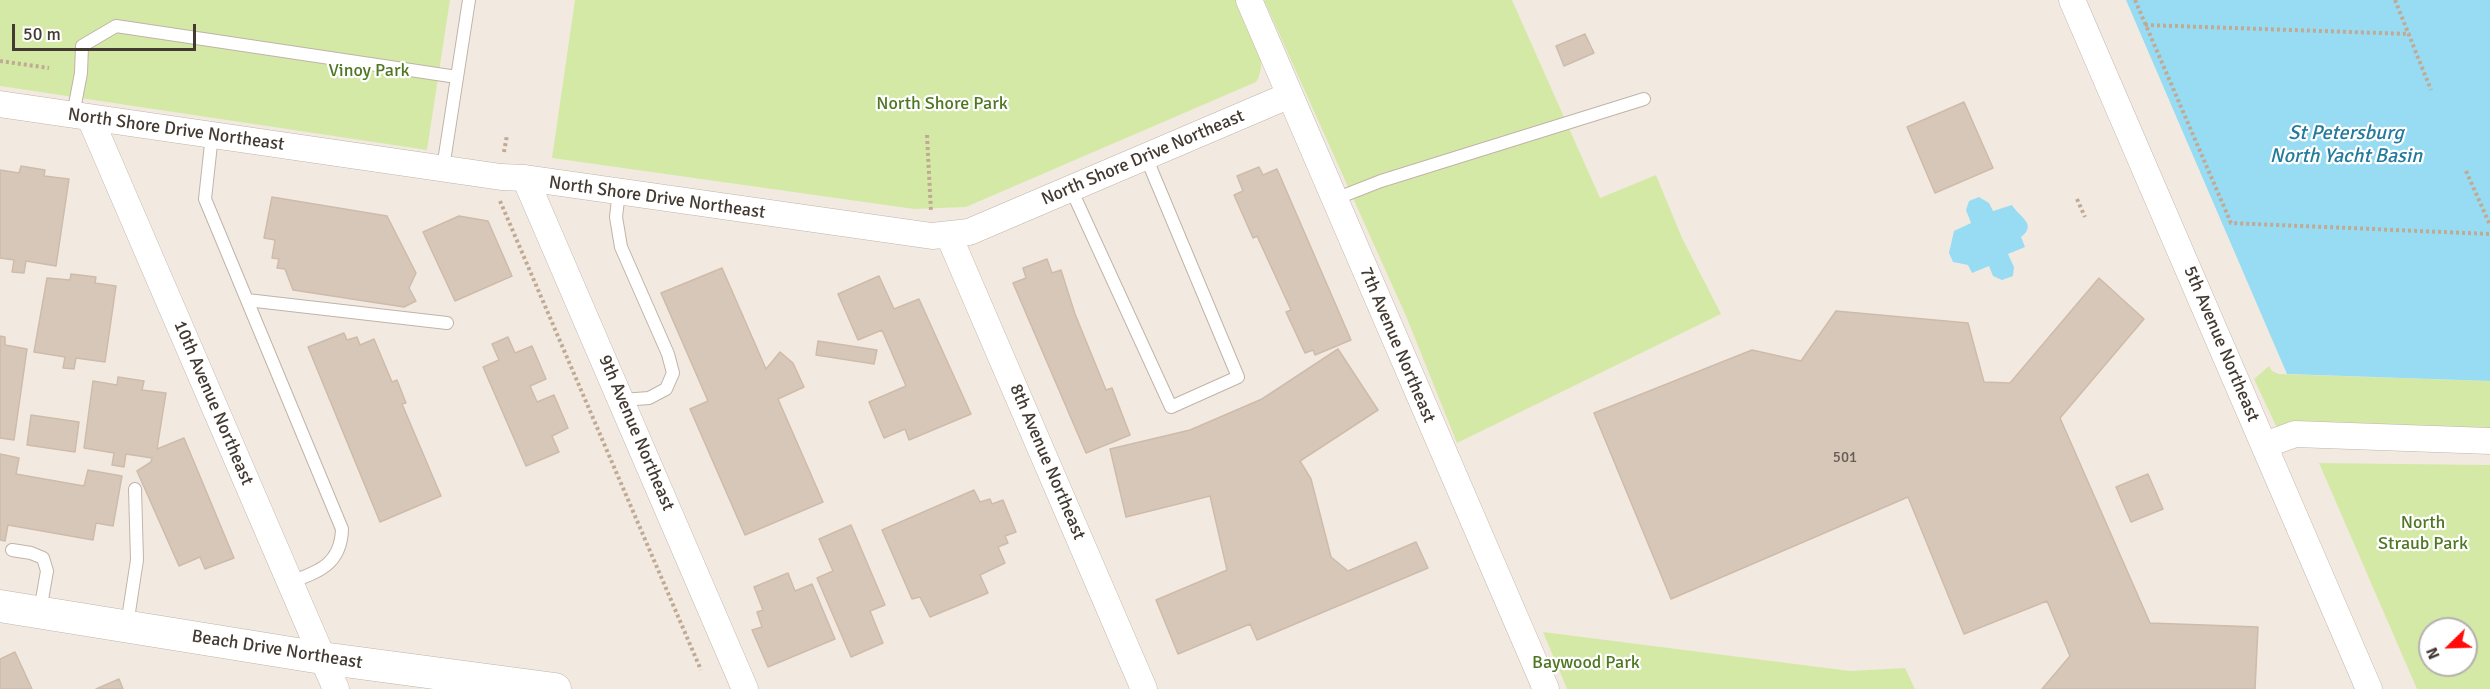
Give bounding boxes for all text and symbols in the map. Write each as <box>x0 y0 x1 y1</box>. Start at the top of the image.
scale bar <box>15 12 200 50</box>
text: 50 m <box>23 23 61 45</box>
park label: Vinoy Park <box>328 60 410 82</box>
park label: North Shore Park <box>876 93 1008 115</box>
street label: North Shore Drive Northeast <box>66 104 286 156</box>
street label: North Shore Drive Northeast <box>1038 105 1248 211</box>
water label: St Petersburg North Yacht Basin <box>2270 122 2422 169</box>
street label: North Shore Drive Northeast <box>547 172 767 224</box>
street label: 5th Avenue Northeast <box>2178 263 2264 425</box>
street label: 7th Avenue Northeast <box>1354 264 1440 426</box>
street label: 10th Avenue Northeast <box>169 317 257 489</box>
street label: 9th Avenue Northeast <box>593 352 679 514</box>
street label: 8th Avenue Northeast <box>1004 381 1090 543</box>
house number: 501 <box>1833 449 1857 467</box>
park label: North Straub Park <box>2378 512 2468 554</box>
north arrow <box>2418 617 2478 677</box>
street label: Beach Drive Northeast <box>190 626 364 674</box>
text: N <box>2422 644 2445 662</box>
park label: Baywood Park <box>1532 652 1640 674</box>

